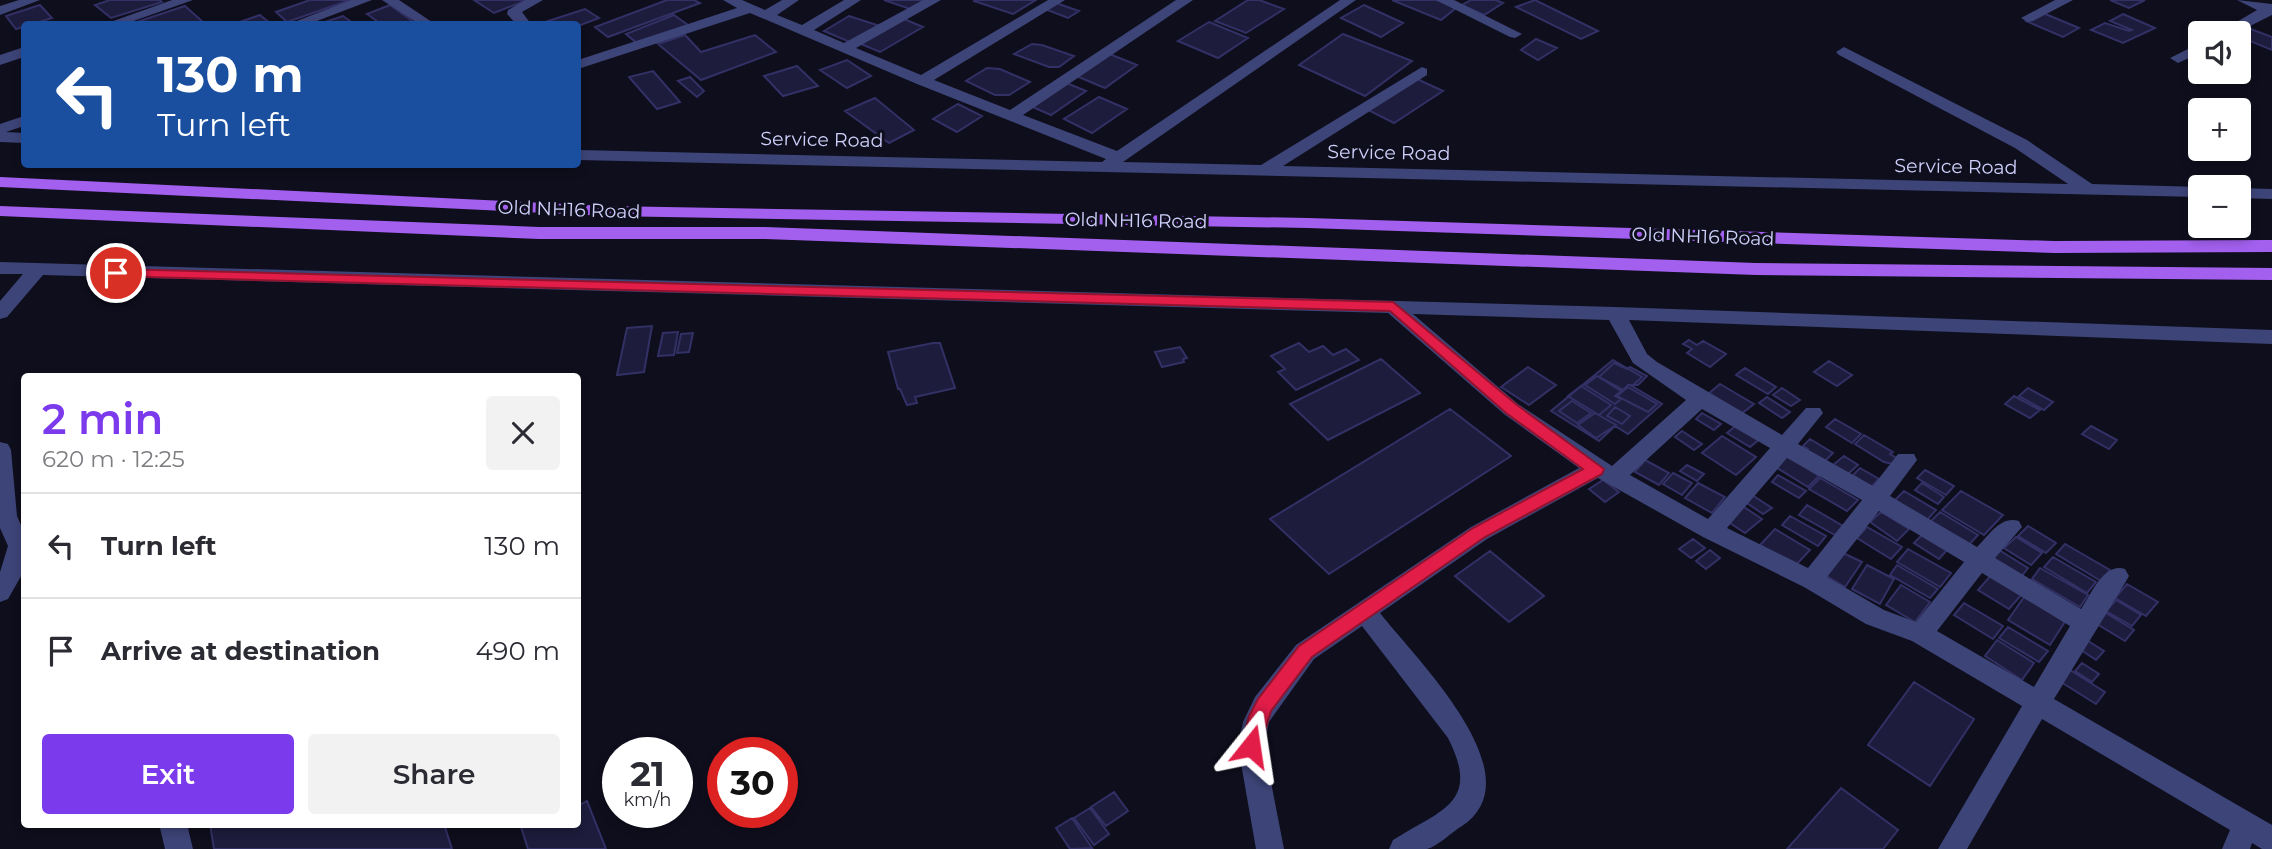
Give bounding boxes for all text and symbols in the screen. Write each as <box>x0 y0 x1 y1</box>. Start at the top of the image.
map controls <box>2188 21 2251 238</box>
button: sound <box>2188 21 2251 84</box>
text: 130 m <box>157 45 304 104</box>
icon: left <box>42 49 133 140</box>
button: + <box>2188 98 2251 161</box>
text: Turn left <box>157 105 291 144</box>
street label: Service Road <box>760 127 884 152</box>
street label: Service Road <box>1327 140 1451 165</box>
street label: Service Road <box>1894 154 2018 179</box>
button: − <box>2188 175 2251 238</box>
street label: Old NH16 Road <box>497 196 641 223</box>
street label: Old NH16 Road <box>1064 208 1208 233</box>
street label: Old NH16 Road <box>1631 223 1775 250</box>
pin <box>86 243 146 303</box>
icon: arrive <box>97 254 135 292</box>
text: 2 min <box>42 393 163 445</box>
button: close <box>486 396 560 470</box>
text: 620 m · 12:25 <box>42 445 185 473</box>
icon: left <box>42 527 80 565</box>
text: Turn left <box>101 530 217 562</box>
text: 130 m <box>484 530 560 562</box>
icon: arrive <box>42 632 80 670</box>
text: Arrive at destination <box>101 635 380 667</box>
text: 490 m <box>476 635 560 667</box>
position arrow <box>1214 709 1288 783</box>
button: Exit <box>42 734 294 814</box>
button: Share <box>308 734 560 814</box>
speed limit sign: 30 <box>707 737 798 828</box>
text: 21 <box>630 752 665 795</box>
text: km/h <box>623 789 672 811</box>

